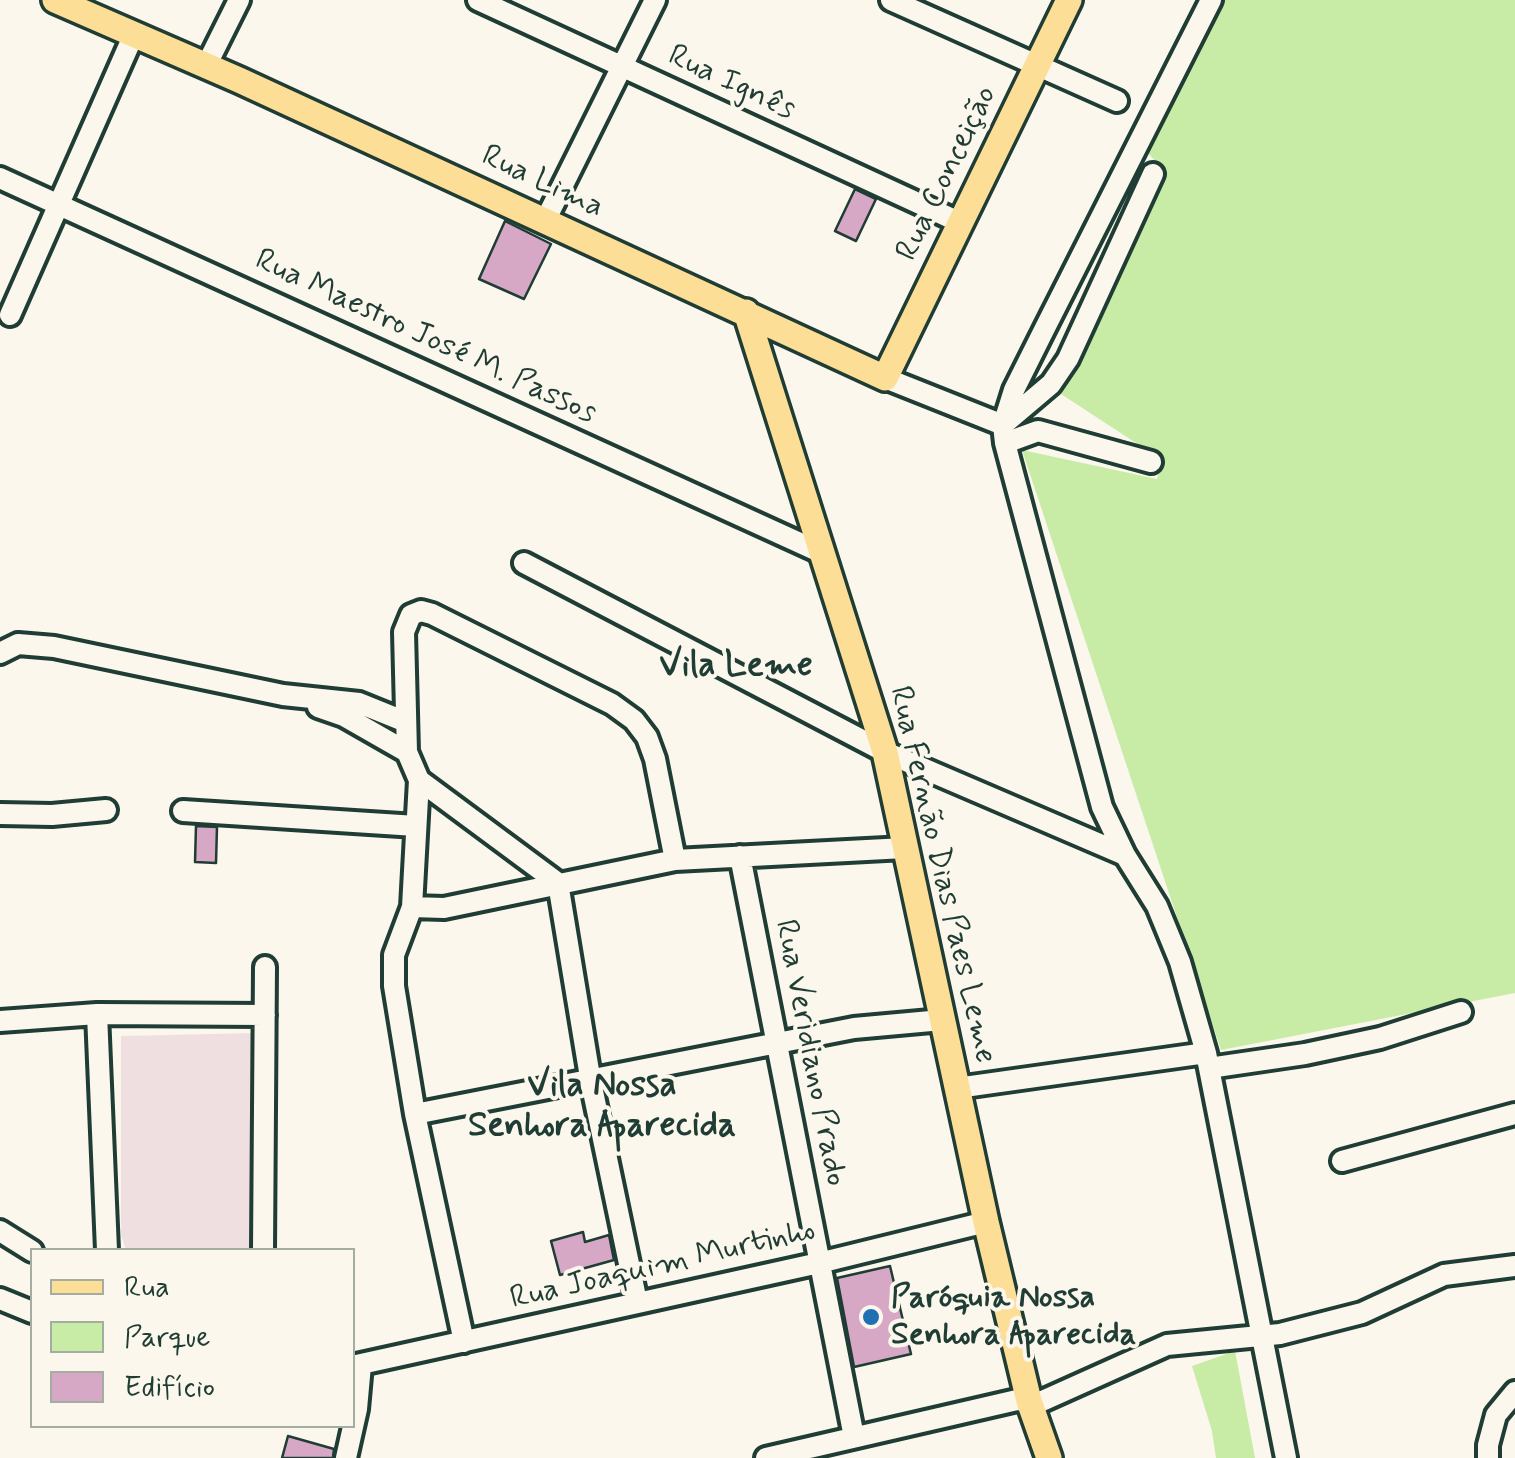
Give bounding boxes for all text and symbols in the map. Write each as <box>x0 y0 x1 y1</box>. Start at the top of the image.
street label: Rua Ignês <box>661 38 801 130</box>
street label: Rua Conceição <box>889 80 1007 268</box>
street label: Rua Lima <box>475 138 609 228</box>
street label: Rua Maestro José M. Passos <box>248 242 602 434</box>
district label: Vila Leme <box>659 647 813 689</box>
street label: Rua Fernão Dias Paes Leme <box>879 683 1003 1067</box>
street label: Rua Veridiano Prado <box>764 916 854 1190</box>
district label: Vila Nossa Senhora Aparecida <box>468 1067 736 1149</box>
street label: Rua Joaquim Murtinho <box>507 1212 819 1320</box>
legend <box>30 1248 355 1428</box>
text: Rua <box>124 1268 170 1307</box>
place label: Paróquia Nossa Senhora Aparecida <box>891 1280 1136 1355</box>
marker: Paróquia Nossa Senhora Aparecida <box>860 1306 882 1328</box>
text: Parque <box>124 1318 210 1357</box>
text: Edifício <box>124 1368 215 1407</box>

